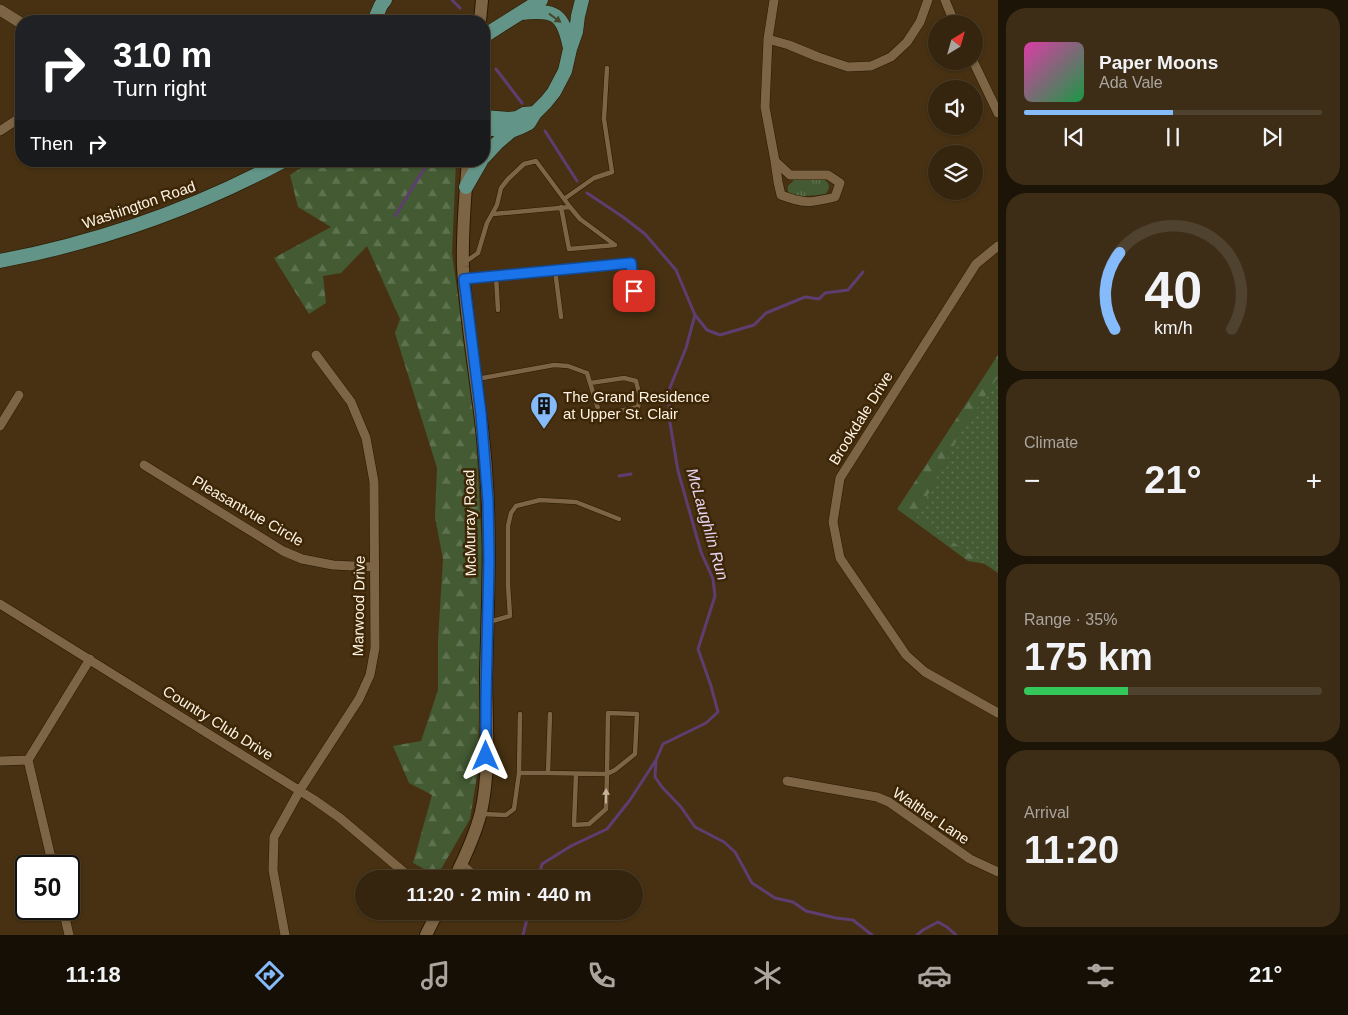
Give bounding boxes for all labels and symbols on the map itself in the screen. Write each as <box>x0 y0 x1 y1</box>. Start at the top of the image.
one-way arrow <box>548 13 562 23</box>
north arrow <box>928 15 982 70</box>
street label: Washington Road <box>80 177 198 232</box>
pin <box>613 270 655 312</box>
street label: Brookdale Drive <box>825 368 896 467</box>
place label: The Grand Residence at Upper St. Clair <box>563 388 710 422</box>
building icon: The Grand Residence at Upper St. Clair <box>529 391 559 430</box>
water label: McLaughlin Run <box>683 466 732 582</box>
street label: McMurray Road <box>460 470 479 577</box>
street label: Pleasantvue Circle <box>190 472 307 549</box>
street label: Marwood Drive <box>349 555 368 657</box>
street label: Country Club Drive <box>160 682 277 763</box>
position arrow <box>459 729 511 781</box>
street label: Walther Lane <box>890 784 973 847</box>
one-way arrow <box>603 788 611 804</box>
speed limit sign: 50 <box>15 855 80 920</box>

